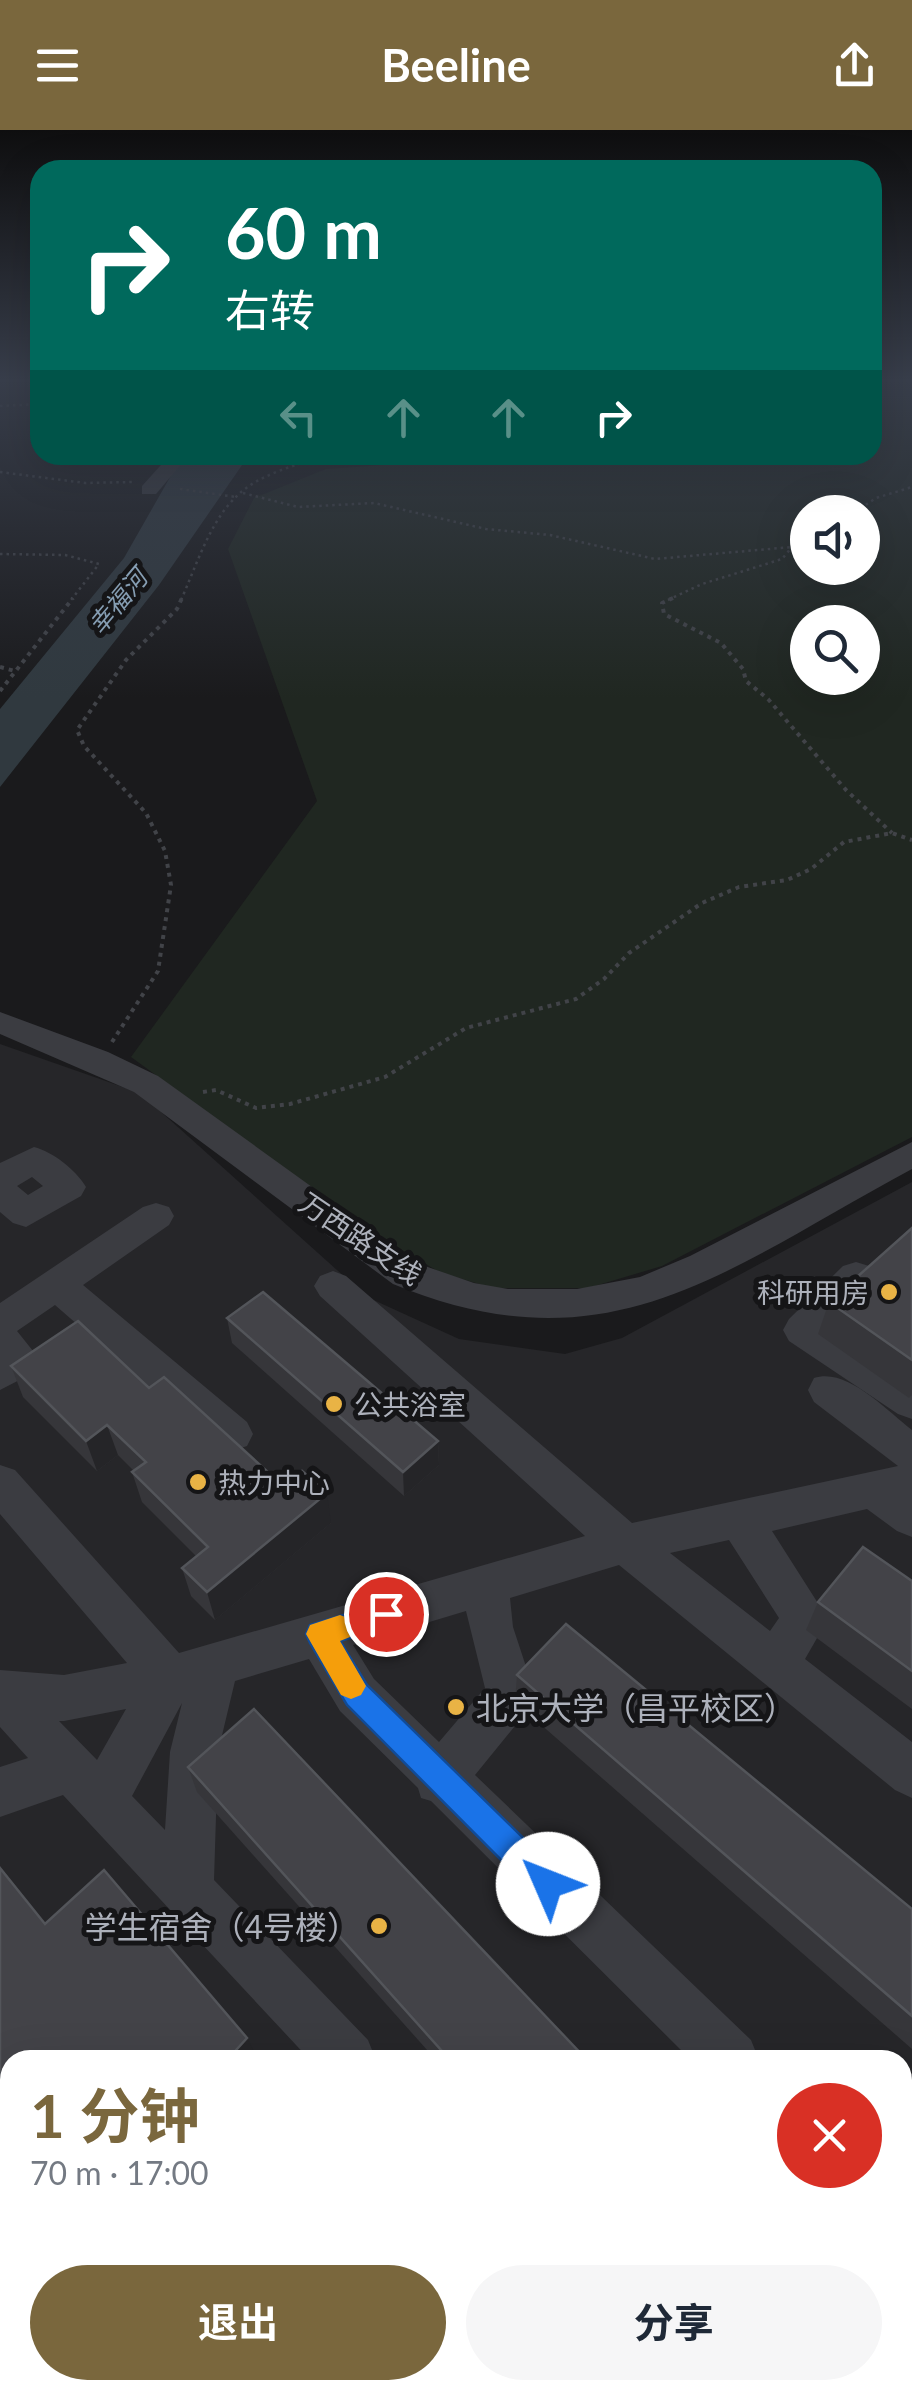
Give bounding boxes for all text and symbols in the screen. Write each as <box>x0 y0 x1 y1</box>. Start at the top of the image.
icon: menu <box>30 38 85 93</box>
text: Beeline <box>381 38 531 92</box>
icon: share <box>827 38 882 93</box>
text: 60 m <box>225 190 382 274</box>
icon: right <box>60 200 190 330</box>
text: 右转 <box>225 283 315 337</box>
icon: left <box>271 390 326 445</box>
icon: ahead <box>376 390 431 445</box>
icon: ahead <box>481 390 536 445</box>
icon: right <box>586 390 641 445</box>
map controls <box>790 495 880 695</box>
button: sound <box>790 495 880 585</box>
water label: 幸福河 <box>81 560 155 639</box>
button: search <box>790 605 880 695</box>
street label: 万西路支线 <box>293 1185 429 1291</box>
place label: 科研用房 <box>757 1275 869 1309</box>
marker: 科研用房 <box>878 1281 900 1303</box>
place label: 公共浴室 <box>354 1387 466 1421</box>
marker: 公共浴室 <box>323 1393 345 1415</box>
place label: 热力中心 <box>218 1465 330 1499</box>
marker: 热力中心 <box>187 1471 209 1493</box>
pin <box>344 1572 429 1657</box>
icon: arrive <box>359 1587 414 1642</box>
place label: 北京大学（昌平校区） <box>476 1688 796 1727</box>
marker: 北京大学（昌平校区） <box>445 1696 467 1718</box>
position arrow <box>496 1832 600 1936</box>
place label: 学生宿舍（4号楼） <box>84 1907 359 1946</box>
marker: 学生宿舍（4号楼） <box>368 1915 390 1937</box>
text: 1 分钟 <box>30 2079 199 2151</box>
button: close <box>777 2083 882 2188</box>
text: 70 m · 17:00 <box>30 2153 209 2192</box>
button: 退出 <box>30 2265 446 2380</box>
button: 分享 <box>466 2265 882 2380</box>

